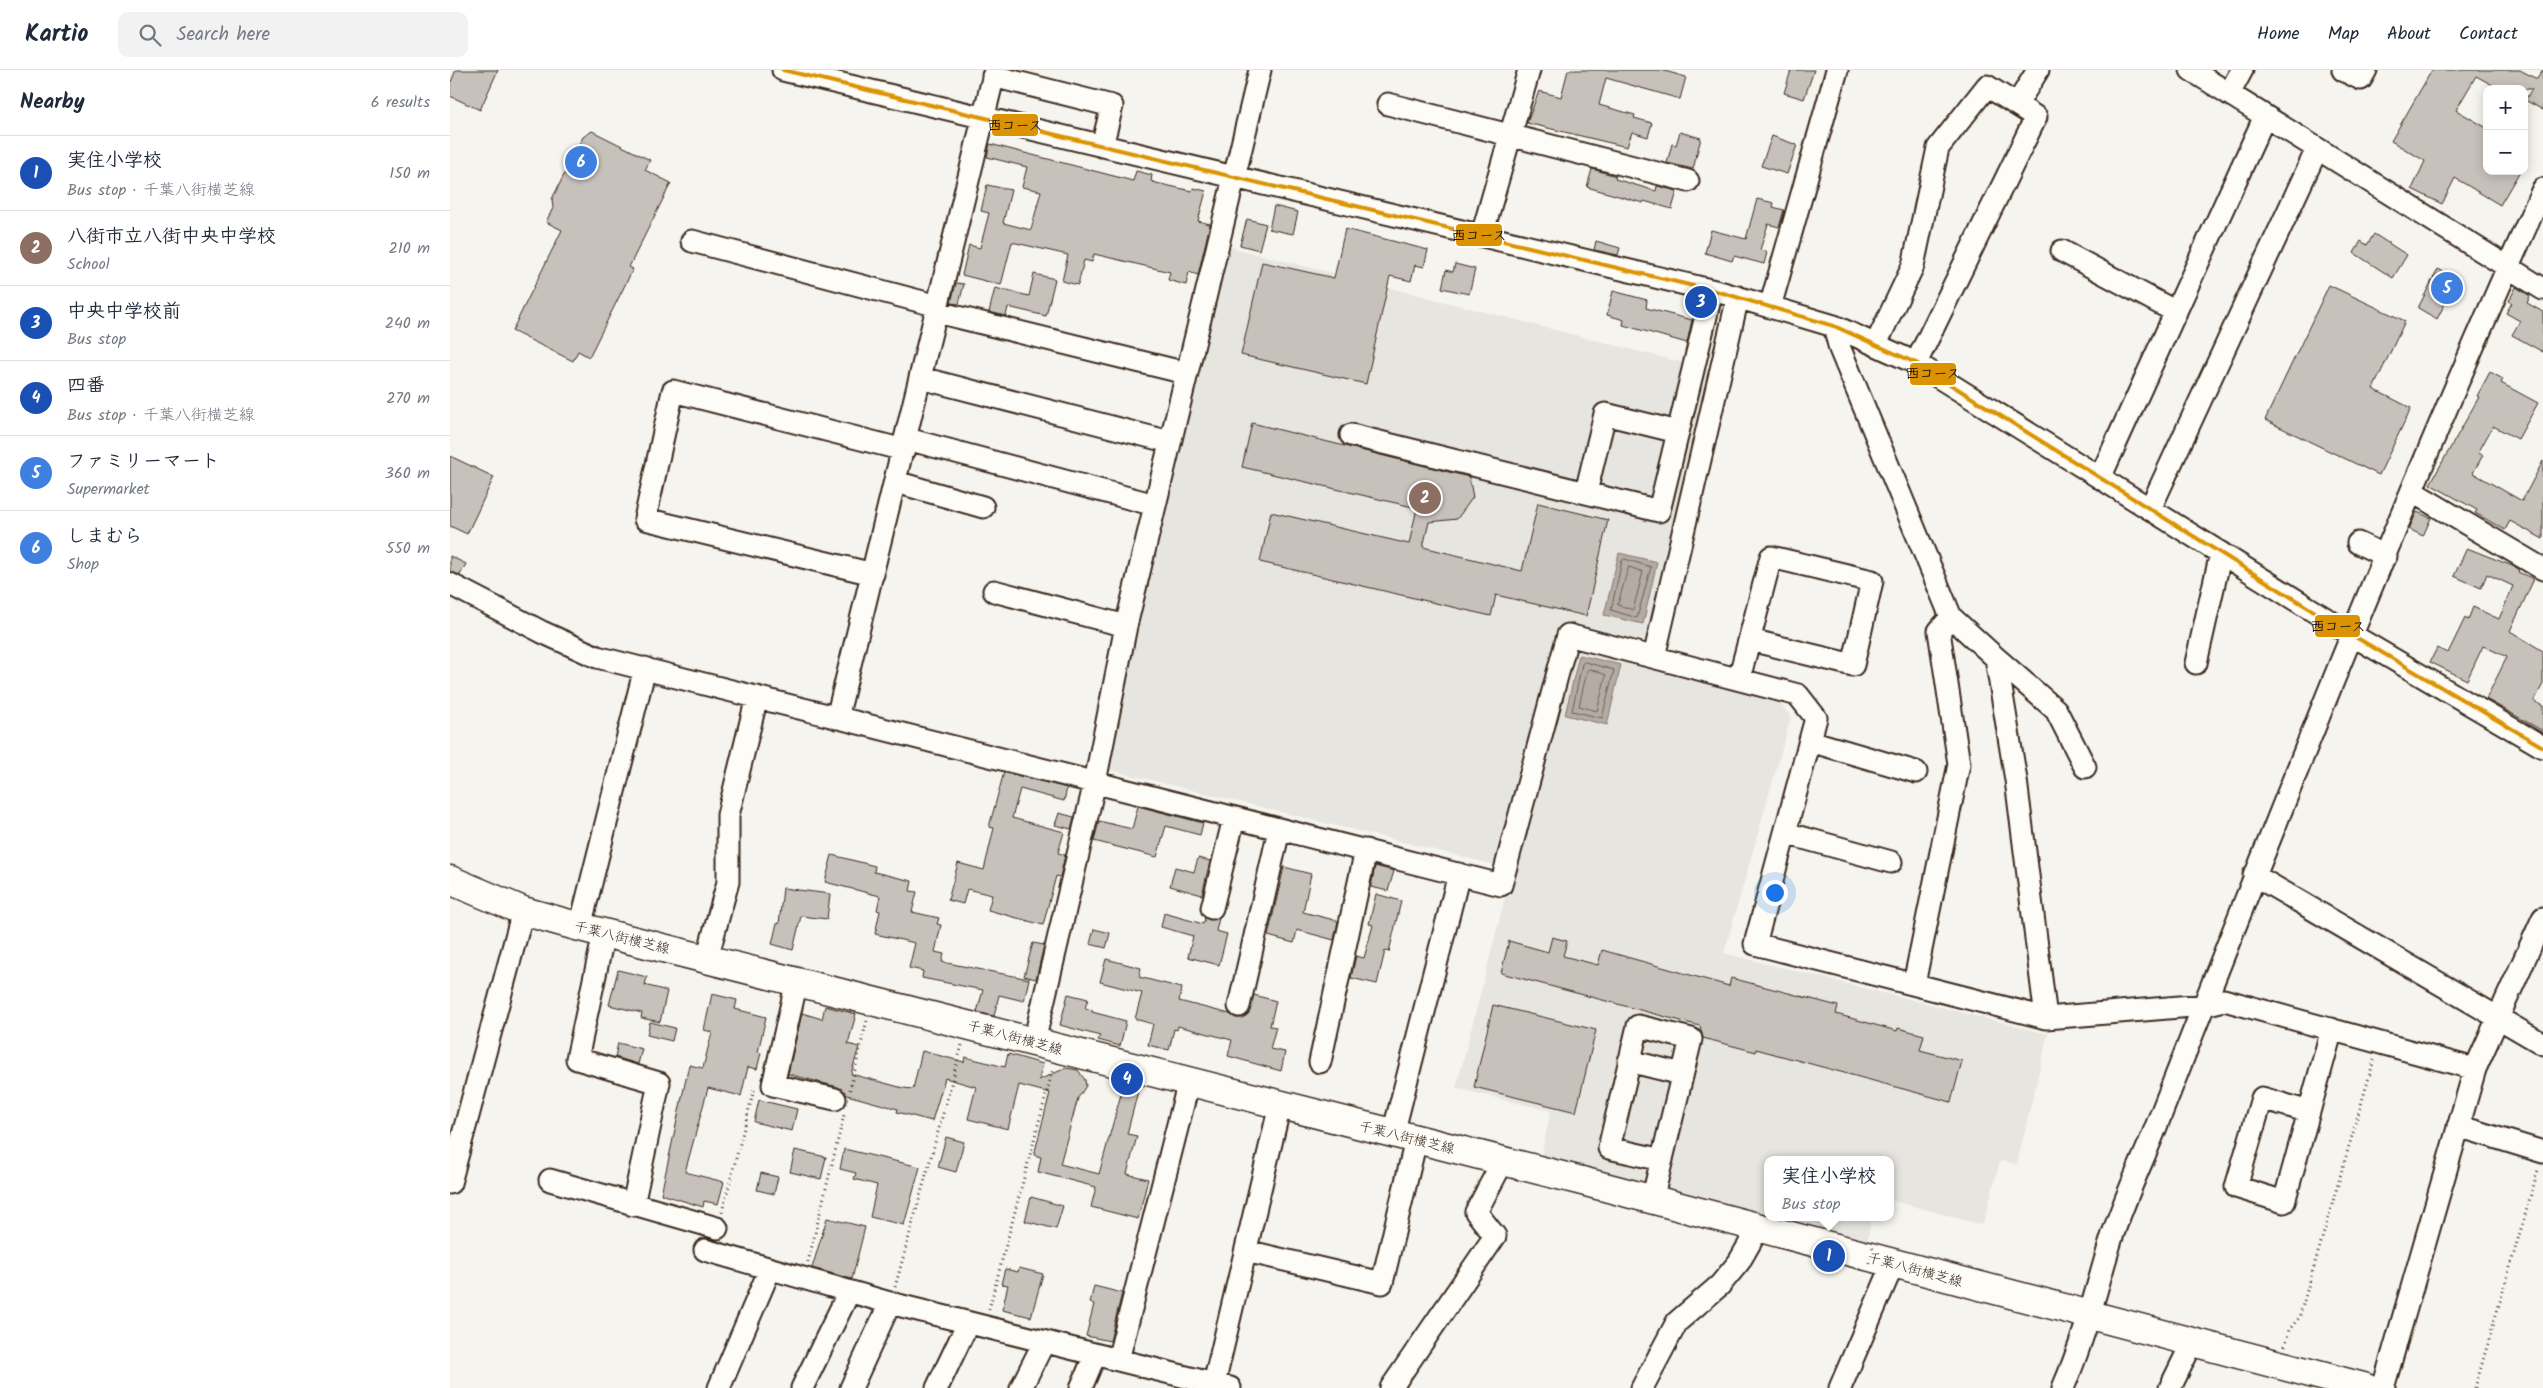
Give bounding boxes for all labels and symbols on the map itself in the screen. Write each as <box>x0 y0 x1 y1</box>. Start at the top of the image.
line badge: 西コース <box>991 113 1039 137</box>
text: 西コース <box>987 115 1043 137</box>
pin: 6 <box>565 143 597 181</box>
line badge: 西コース <box>1455 223 1503 247</box>
text: 西コース <box>1451 225 1507 247</box>
pin: 5 <box>2431 269 2463 307</box>
pin: 3 <box>1685 283 1717 321</box>
line badge: 西コース <box>1909 362 1957 386</box>
text: 西コース <box>1905 363 1961 385</box>
pin: 2 <box>1409 479 1441 517</box>
line badge: 西コース <box>2314 614 2361 638</box>
text: 西コース <box>2310 616 2366 638</box>
your location <box>1762 880 1788 906</box>
street label: 千葉八街横芝線 <box>572 915 672 960</box>
street label: 千葉八街横芝線 <box>965 1015 1065 1061</box>
pin: 4 <box>1111 1060 1143 1098</box>
street label: 千葉八街横芝線 <box>1357 1115 1457 1160</box>
pin: 1 <box>1813 1237 1845 1275</box>
street label: 千葉八街横芝線 <box>1865 1247 1965 1293</box>

